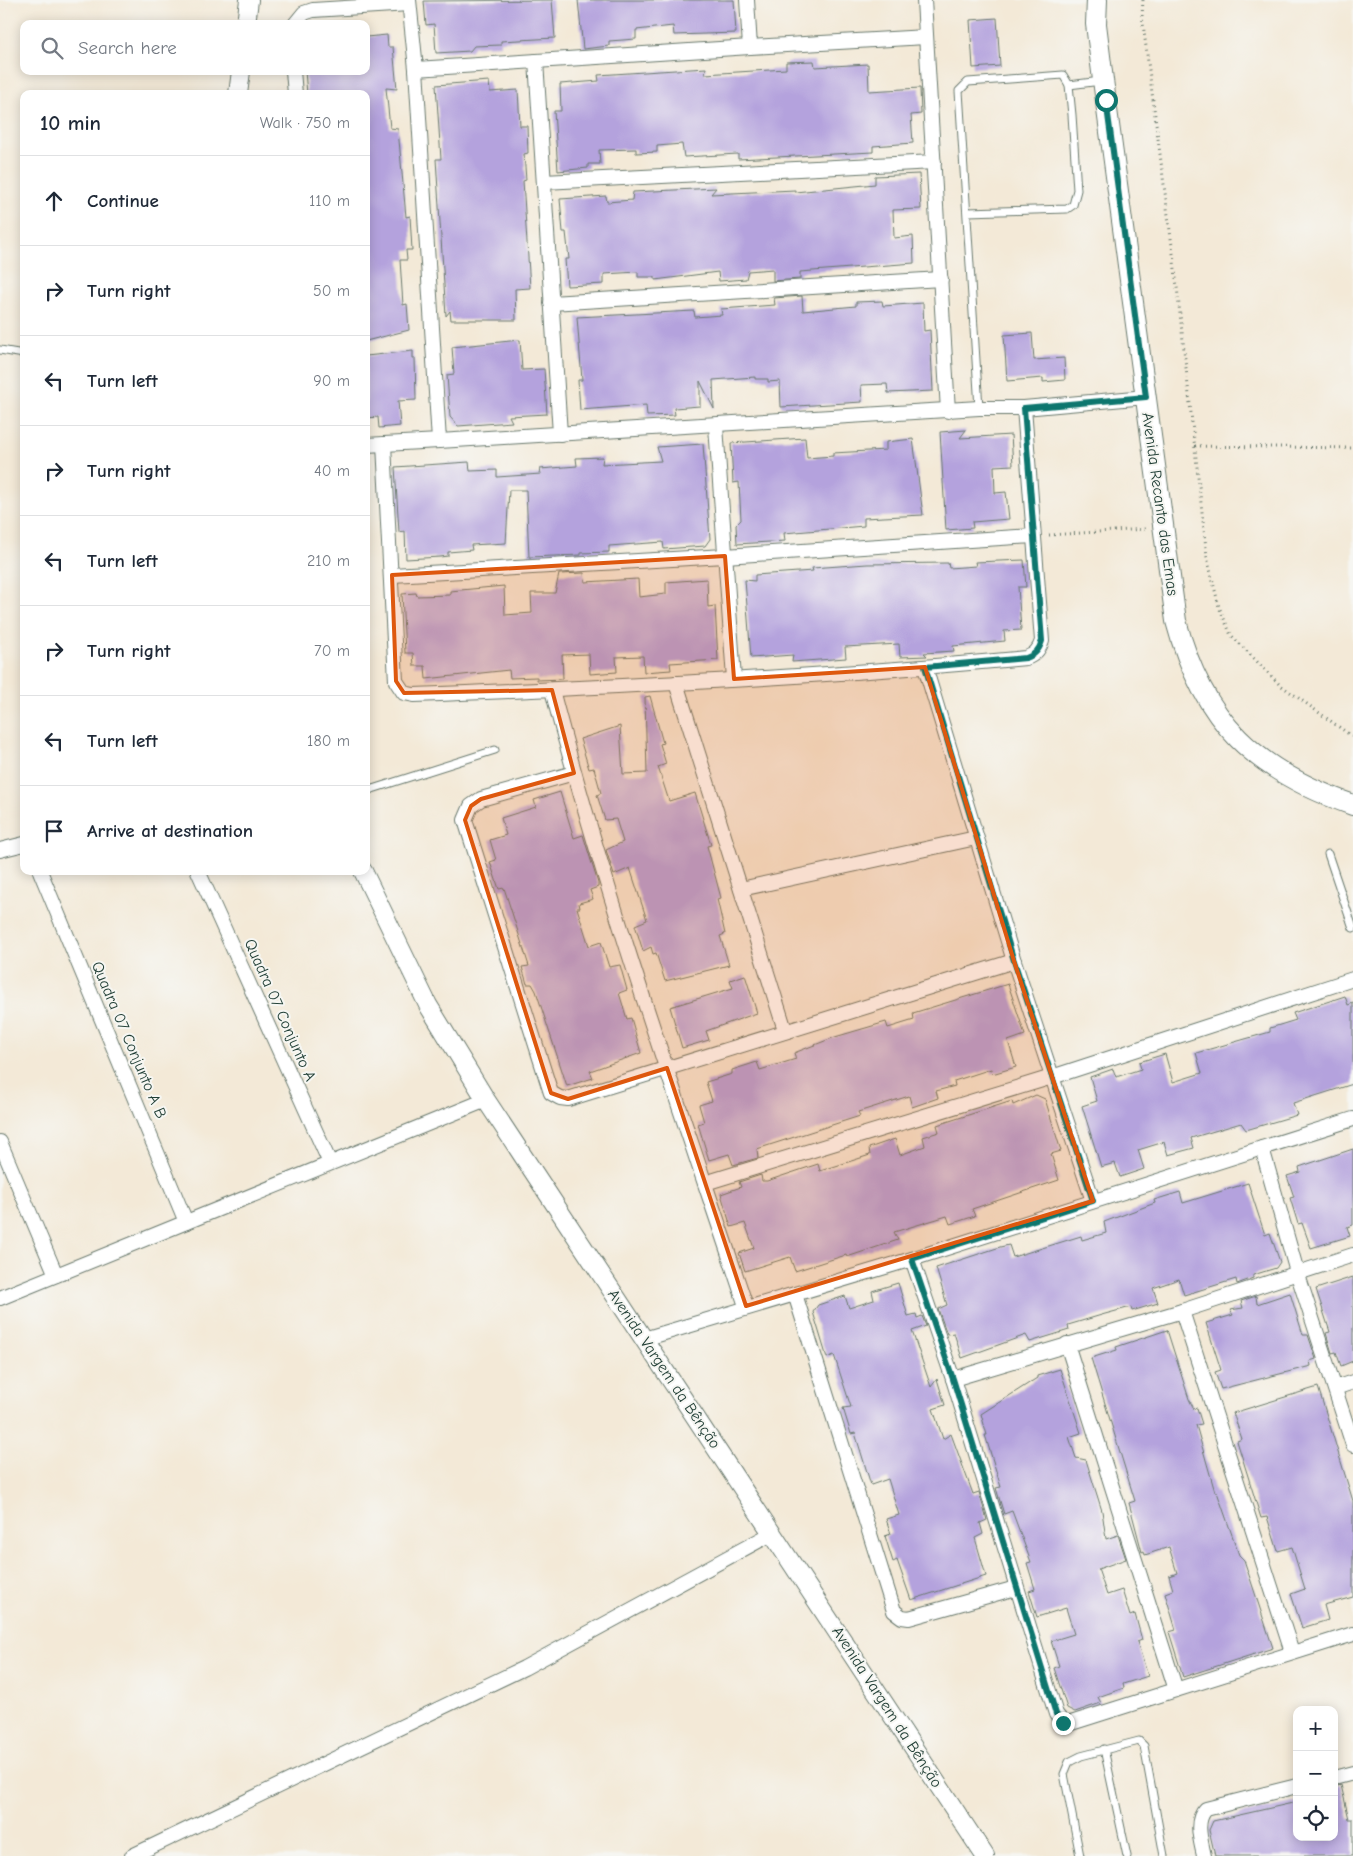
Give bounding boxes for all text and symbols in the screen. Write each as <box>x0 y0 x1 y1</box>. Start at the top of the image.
search box <box>20 20 370 75</box>
icon: search <box>38 34 66 62</box>
text: Search here <box>78 37 177 59</box>
route start <box>1095 89 1118 112</box>
text: 10 min <box>40 111 101 135</box>
text: Walk · 750 m <box>260 114 350 132</box>
icon: ahead <box>40 187 68 215</box>
text: Continue <box>87 190 159 212</box>
text: 110 m <box>309 192 350 210</box>
icon: right <box>40 277 68 305</box>
text: Turn right <box>87 280 171 302</box>
text: 50 m <box>313 282 350 300</box>
icon: left <box>40 367 68 395</box>
text: Turn left <box>87 370 158 392</box>
text: 90 m <box>313 372 350 390</box>
street label: Avenida Recanto das Emas <box>1138 411 1182 597</box>
icon: right <box>40 457 68 485</box>
text: Turn right <box>87 460 171 482</box>
text: 40 m <box>314 462 350 480</box>
icon: left <box>40 547 68 575</box>
text: Turn left <box>87 550 158 572</box>
text: 210 m <box>307 552 350 570</box>
icon: right <box>40 637 68 665</box>
text: Turn right <box>87 640 171 662</box>
text: 70 m <box>314 642 350 660</box>
icon: left <box>40 727 68 755</box>
text: Turn left <box>87 730 158 752</box>
text: 180 m <box>307 732 350 750</box>
icon: arrive <box>40 817 68 845</box>
text: Arrive at destination <box>87 820 253 842</box>
street label: Quadra 07 Conjunto A <box>241 936 319 1084</box>
street label: Quadra 07 Conjunto A B <box>88 959 170 1121</box>
street label: Avenida Vargem da Bênção <box>604 1286 724 1452</box>
street label: Avenida Vargem da Bênção <box>828 1623 946 1791</box>
map controls <box>1293 1706 1338 1841</box>
button: + <box>1293 1706 1338 1751</box>
route end <box>1052 1712 1075 1735</box>
button: − <box>1293 1751 1338 1796</box>
button: locate <box>1293 1796 1338 1841</box>

